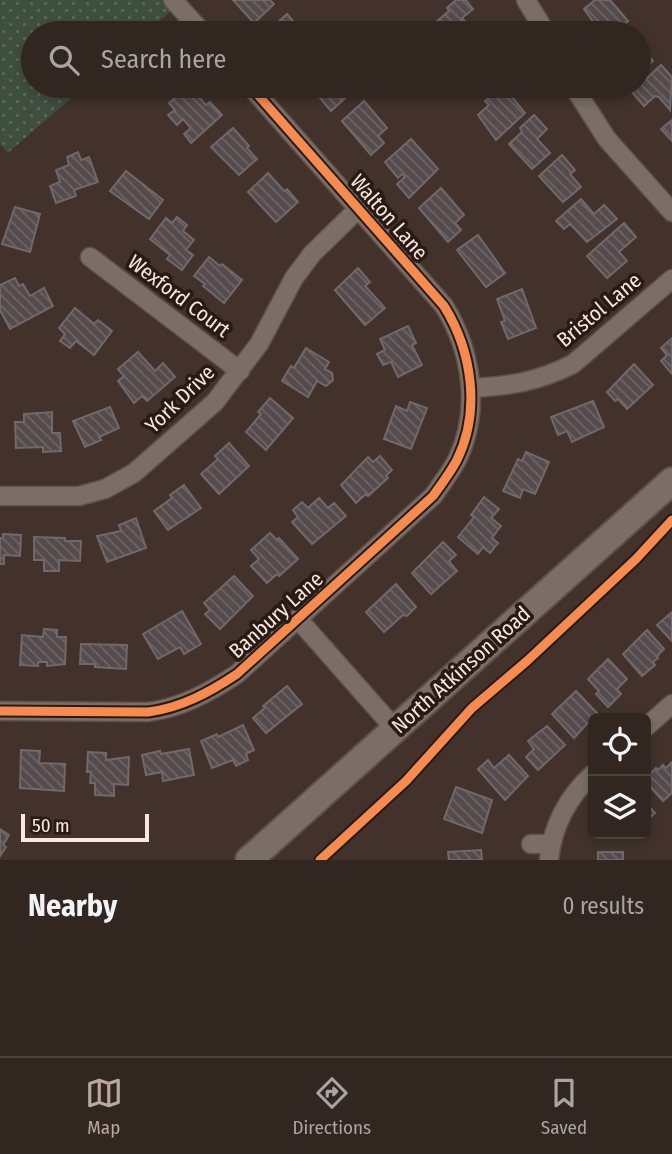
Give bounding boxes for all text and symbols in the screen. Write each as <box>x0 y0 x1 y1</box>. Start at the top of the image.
search box <box>21 21 651 98</box>
icon: search <box>45 41 83 79</box>
text: Search here <box>101 44 226 75</box>
street label: Walton Lane <box>345 169 433 265</box>
street label: Wexford Court <box>123 249 235 343</box>
street label: Bristol Lane <box>552 267 646 353</box>
street label: York Drive <box>140 360 220 438</box>
street label: Banbury Lane <box>224 566 328 664</box>
street label: North Atkinson Road <box>386 601 536 739</box>
map controls <box>588 713 651 839</box>
button: locate <box>588 713 651 776</box>
button: layers <box>588 776 651 839</box>
scale bar <box>21 811 149 843</box>
text: 50 m <box>32 814 70 837</box>
text: Nearby <box>28 888 117 924</box>
text: 0 results <box>563 892 644 920</box>
tab: Map <box>85 1074 123 1139</box>
tab: Directions <box>293 1074 371 1139</box>
tab: Saved <box>541 1074 587 1139</box>

